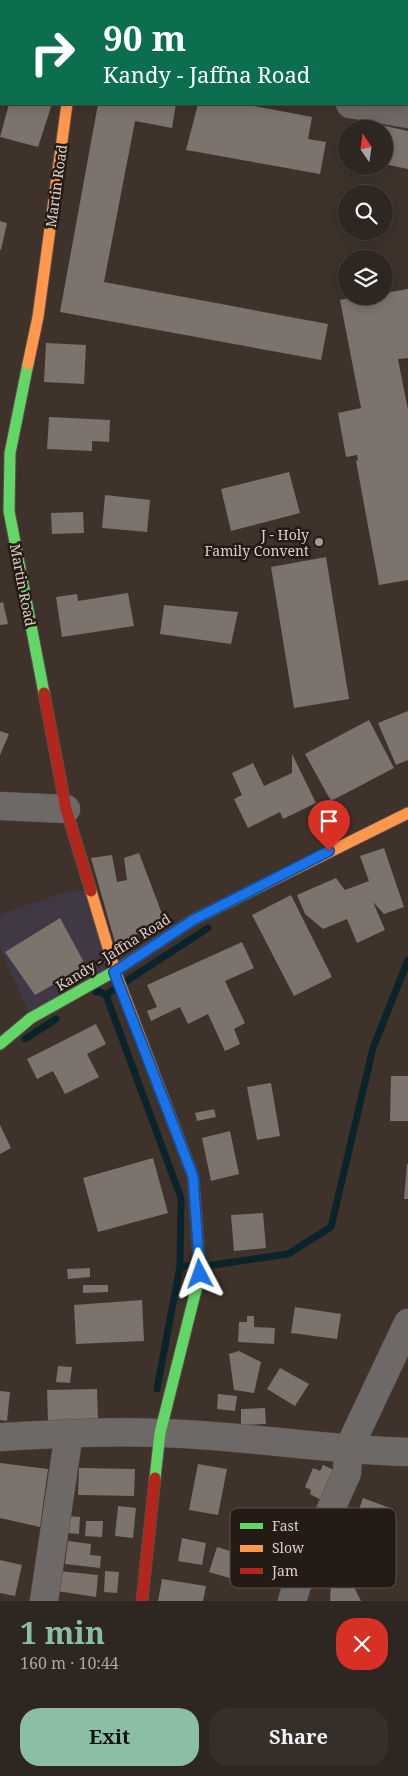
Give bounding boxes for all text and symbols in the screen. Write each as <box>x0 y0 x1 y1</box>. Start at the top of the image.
text: 90 m <box>103 14 186 61</box>
icon: right <box>20 20 85 85</box>
text: Kandy - Jaffna Road <box>103 59 310 89</box>
north arrow <box>338 120 392 175</box>
map controls <box>338 120 393 305</box>
street label: Martin Road <box>41 143 71 229</box>
button: search <box>338 185 393 240</box>
button: layers <box>338 250 393 305</box>
place label: J - Holy Family Convent <box>205 525 309 560</box>
marker: J - Holy Family Convent <box>313 536 325 548</box>
street label: Martin Road <box>6 542 40 628</box>
pin <box>308 800 350 851</box>
icon: arrive <box>315 807 343 835</box>
street label: Kandy - Jaffna Road <box>52 909 174 995</box>
position arrow <box>173 1247 225 1299</box>
legend <box>230 1508 396 1588</box>
text: Fast <box>272 1516 299 1535</box>
text: Slow <box>272 1538 305 1557</box>
text: Jam <box>271 1561 298 1580</box>
text: 1 min <box>20 1612 105 1653</box>
button: close <box>336 1618 388 1670</box>
text: 160 m · 10:44 <box>20 1652 119 1674</box>
button: Exit <box>20 1708 199 1766</box>
button: Share <box>209 1708 388 1766</box>

